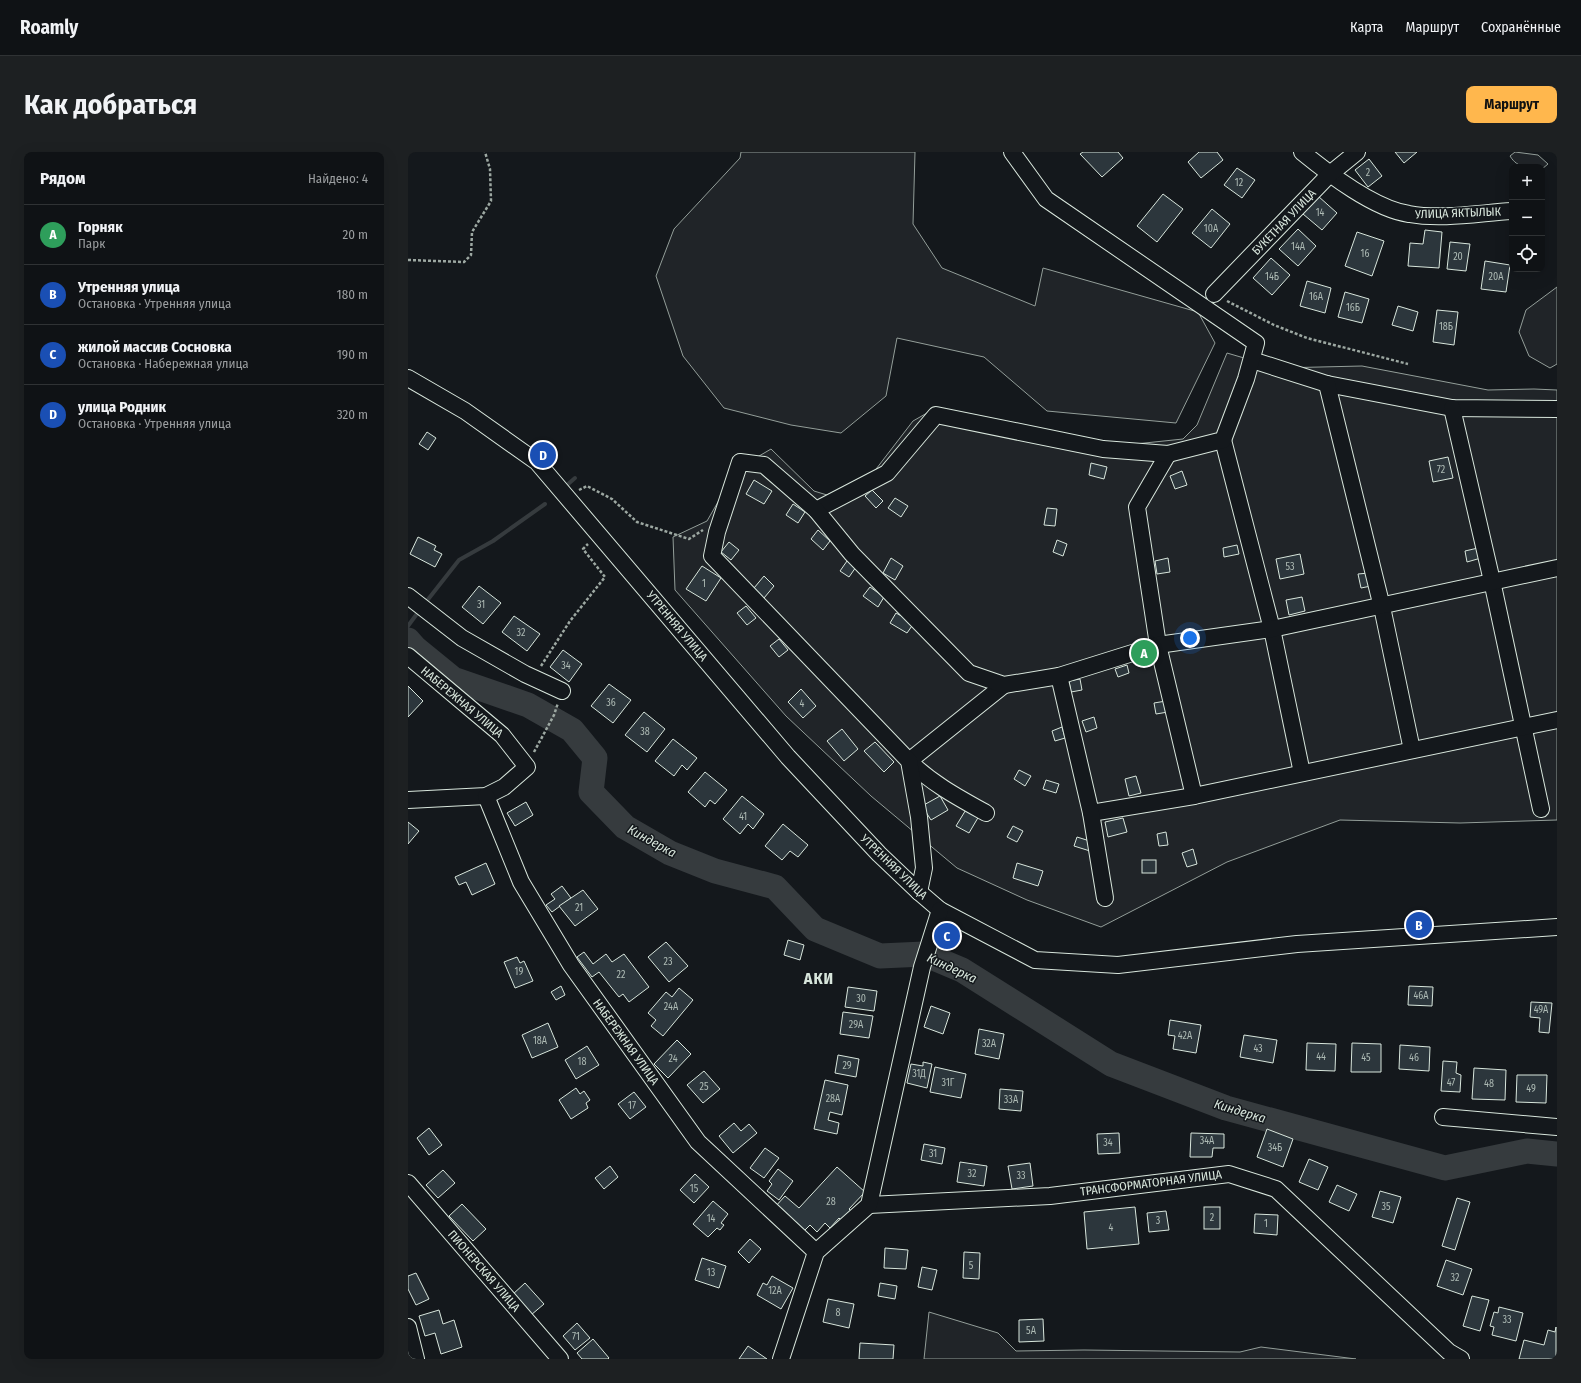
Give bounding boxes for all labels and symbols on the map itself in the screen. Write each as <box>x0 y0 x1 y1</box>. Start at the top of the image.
house number: 2 <box>1366 167 1371 179</box>
house number: 12 <box>1235 177 1244 189</box>
street label: БУКЕТНАЯ УЛИЦА <box>1249 186 1319 258</box>
street label: УЛИЦА ЯКТЫЛЫК <box>1414 204 1502 222</box>
house number: 14 <box>1316 207 1325 219</box>
house number: 10А <box>1204 223 1219 235</box>
house number: 14А <box>1291 241 1306 253</box>
house number: 16 <box>1361 248 1369 260</box>
house number: 20 <box>1453 251 1463 263</box>
house number: 14Б <box>1265 271 1279 283</box>
house number: 20А <box>1489 271 1504 283</box>
house number: 16А <box>1309 291 1324 303</box>
house number: 16Б <box>1346 302 1360 314</box>
house number: 18Б <box>1439 321 1453 333</box>
pin: D <box>530 440 556 470</box>
house number: 72 <box>1437 464 1446 476</box>
house number: 53 <box>1285 561 1295 573</box>
house number: 1 <box>702 578 706 590</box>
street label: УТРЕННЯЯ УЛИЦА <box>643 587 711 664</box>
house number: 31 <box>477 599 485 611</box>
house number: 32 <box>517 627 526 639</box>
your location <box>1180 628 1200 648</box>
pin: A <box>1131 638 1157 668</box>
house number: 34 <box>561 660 571 672</box>
street label: НАБЕРЕЖНАЯ УЛИЦА <box>418 664 506 741</box>
house number: 36 <box>606 697 616 709</box>
house number: 4 <box>800 698 805 710</box>
house number: 38 <box>640 726 650 738</box>
house number: 41 <box>739 811 747 823</box>
water label: Киндерка <box>625 822 679 861</box>
street label: УТРЕННЯЯ УЛИЦА <box>857 831 931 903</box>
house number: 21 <box>575 902 583 914</box>
pin: B <box>1406 910 1432 940</box>
pin: C <box>934 921 960 951</box>
water label: Киндерка <box>925 950 979 986</box>
house number: 23 <box>664 956 673 968</box>
house number: 19 <box>515 966 524 978</box>
house number: 22 <box>617 969 626 981</box>
district label: АКИ <box>803 969 834 988</box>
house number: 46А <box>1413 990 1429 1002</box>
house number: 30 <box>856 993 866 1005</box>
street label: НАБЕРЕЖНАЯ УЛИЦА <box>590 996 662 1088</box>
house number: 24А <box>664 1001 679 1013</box>
house number: 49А <box>1534 1004 1549 1016</box>
house number: 29А <box>849 1019 864 1031</box>
house number: 42А <box>1178 1030 1193 1042</box>
house number: 18А <box>533 1035 548 1047</box>
house number: 32А <box>982 1038 997 1050</box>
house number: 43 <box>1253 1043 1263 1055</box>
house number: 44 <box>1316 1051 1326 1063</box>
house number: 45 <box>1361 1052 1371 1064</box>
house number: 46 <box>1409 1052 1419 1064</box>
house number: 24 <box>668 1053 678 1065</box>
house number: 18 <box>578 1056 586 1068</box>
house number: 29 <box>842 1060 852 1072</box>
house number: 31Д <box>912 1068 926 1080</box>
house number: 31Г <box>942 1077 955 1089</box>
house number: 47 <box>1447 1077 1455 1089</box>
house number: 48 <box>1484 1078 1494 1090</box>
house number: 25 <box>700 1081 709 1093</box>
house number: 49 <box>1526 1083 1536 1095</box>
house number: 28А <box>826 1093 841 1105</box>
house number: 33А <box>1004 1094 1019 1106</box>
water label: Киндерка <box>1212 1096 1268 1126</box>
house number: 17 <box>628 1100 636 1112</box>
house number: 34А <box>1200 1135 1215 1147</box>
house number: 34 <box>1103 1137 1113 1149</box>
house number: 34Б <box>1268 1142 1282 1154</box>
house number: 31 <box>929 1148 937 1160</box>
street label: ТРАНСФОРМАТОРНАЯ УЛИЦА <box>1079 1167 1223 1199</box>
house number: 32 <box>968 1168 977 1180</box>
house number: 33 <box>1016 1170 1026 1182</box>
house number: 15 <box>690 1183 699 1195</box>
house number: 28 <box>826 1196 836 1208</box>
house number: 35 <box>1381 1201 1391 1213</box>
house number: 2 <box>1210 1212 1215 1224</box>
house number: 14 <box>707 1213 716 1225</box>
house number: 3 <box>1156 1215 1161 1227</box>
house number: 1 <box>1264 1218 1268 1230</box>
house number: 4 <box>1109 1222 1114 1234</box>
street label: ПИОНЕРСКАЯ УЛИЦА <box>445 1228 523 1315</box>
house number: 5 <box>969 1260 974 1272</box>
house number: 13 <box>707 1267 716 1279</box>
house number: 32 <box>1451 1272 1460 1284</box>
house number: 12А <box>768 1285 783 1297</box>
house number: 8 <box>836 1307 841 1319</box>
house number: 33 <box>1502 1314 1512 1326</box>
house number: 5А <box>1026 1325 1037 1337</box>
house number: 71 <box>572 1331 580 1343</box>

